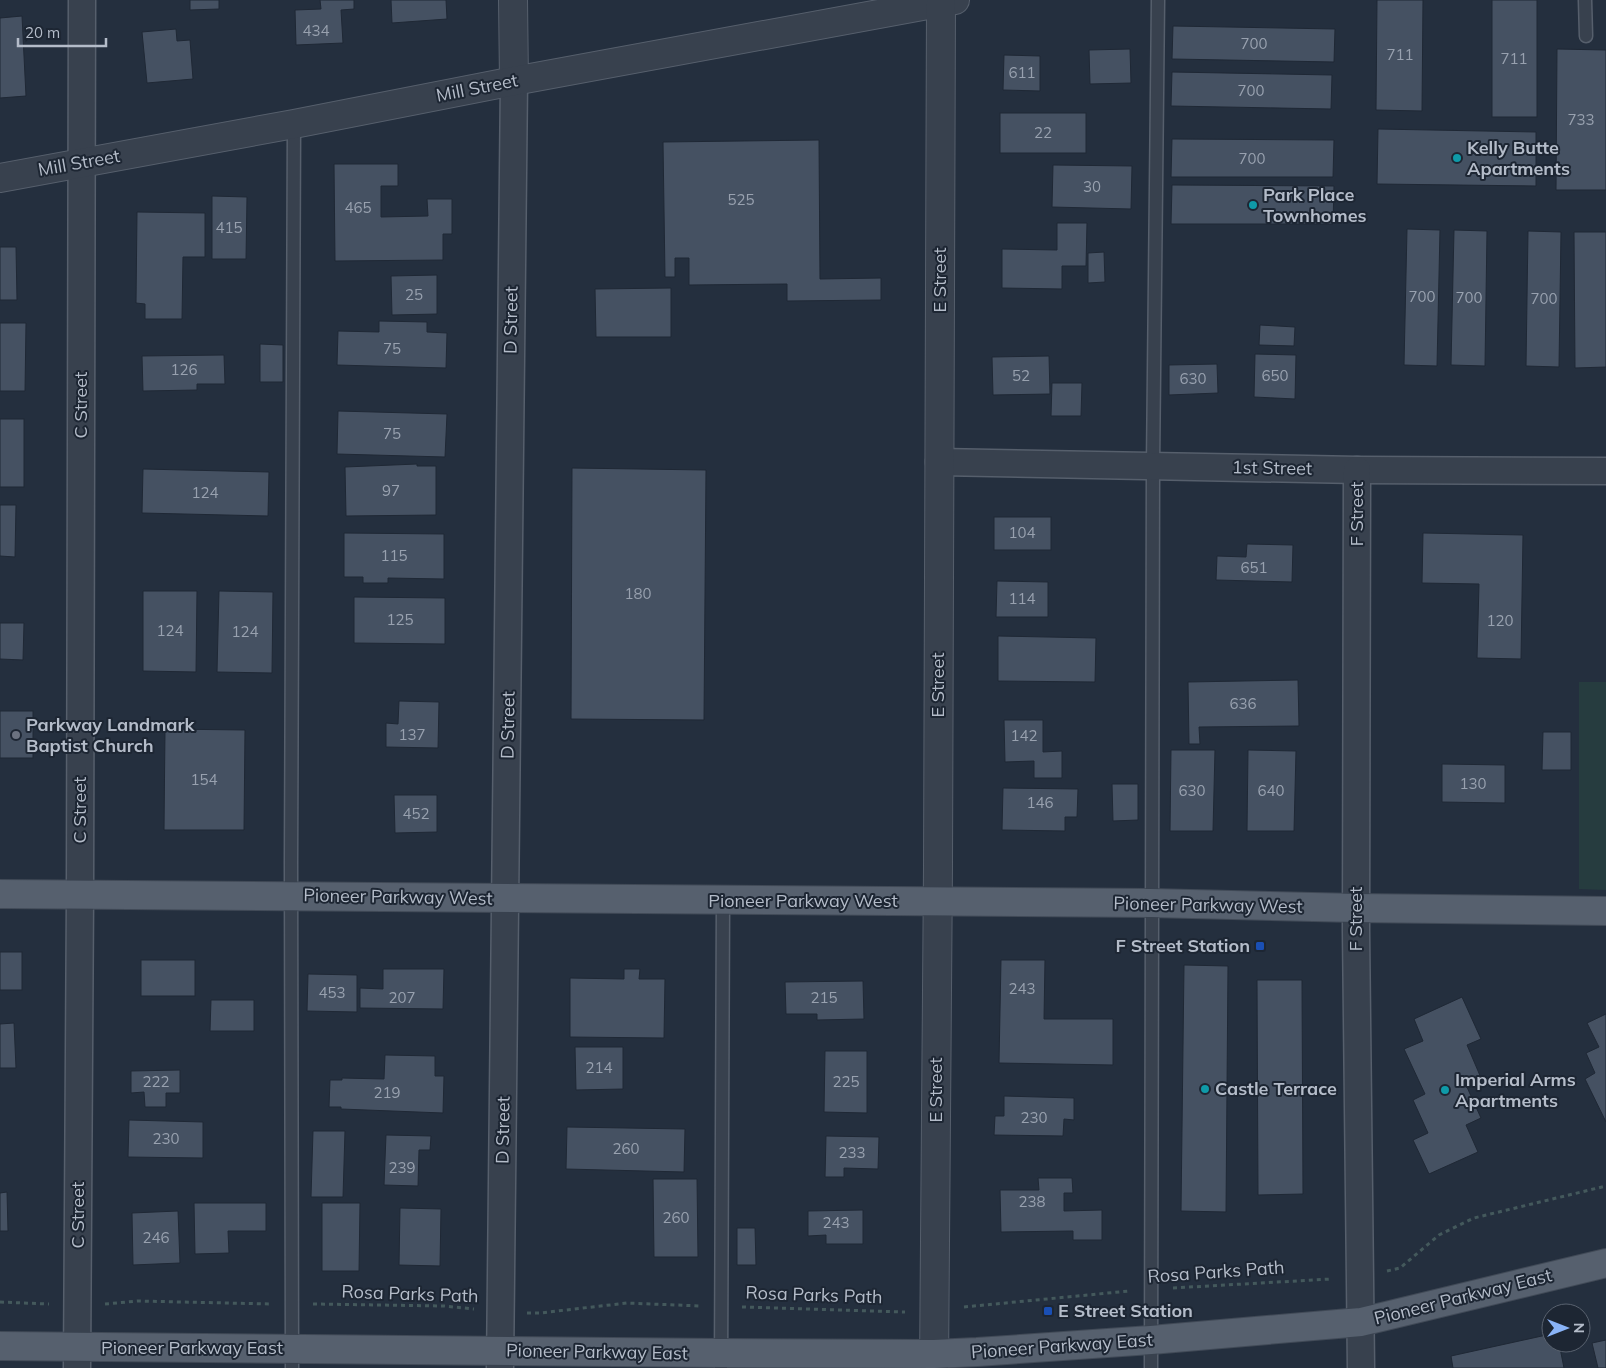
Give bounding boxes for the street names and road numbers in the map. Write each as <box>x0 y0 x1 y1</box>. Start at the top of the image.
street label: Mill Street <box>434 68 520 107</box>
street label: Mill Street <box>36 144 122 181</box>
street label: E Street <box>928 247 951 313</box>
street label: D Street <box>498 286 523 354</box>
street label: C Street <box>69 372 92 438</box>
street label: 1st Street <box>1232 455 1312 480</box>
street label: F Street <box>1345 482 1368 546</box>
street label: E Street <box>926 652 949 718</box>
street label: D Street <box>495 691 520 759</box>
street label: C Street <box>68 777 91 843</box>
street label: Pioneer Parkway West <box>303 883 493 910</box>
street label: F Street <box>1344 887 1367 951</box>
street label: Pioneer Parkway West <box>708 889 898 912</box>
street label: Pioneer Parkway West <box>1113 891 1303 918</box>
street label: E Street <box>924 1057 947 1123</box>
street label: D Street <box>490 1096 515 1164</box>
street label: C Street <box>66 1182 89 1248</box>
street label: Rosa Parks Path <box>1147 1255 1285 1288</box>
street label: Pioneer Parkway East <box>1372 1263 1554 1330</box>
street label: Rosa Parks Path <box>341 1280 479 1307</box>
street label: Rosa Parks Path <box>745 1281 883 1308</box>
street label: Pioneer Parkway East <box>970 1328 1154 1363</box>
street label: Pioneer Parkway East <box>101 1336 283 1359</box>
street label: Pioneer Parkway East <box>506 1338 688 1365</box>

